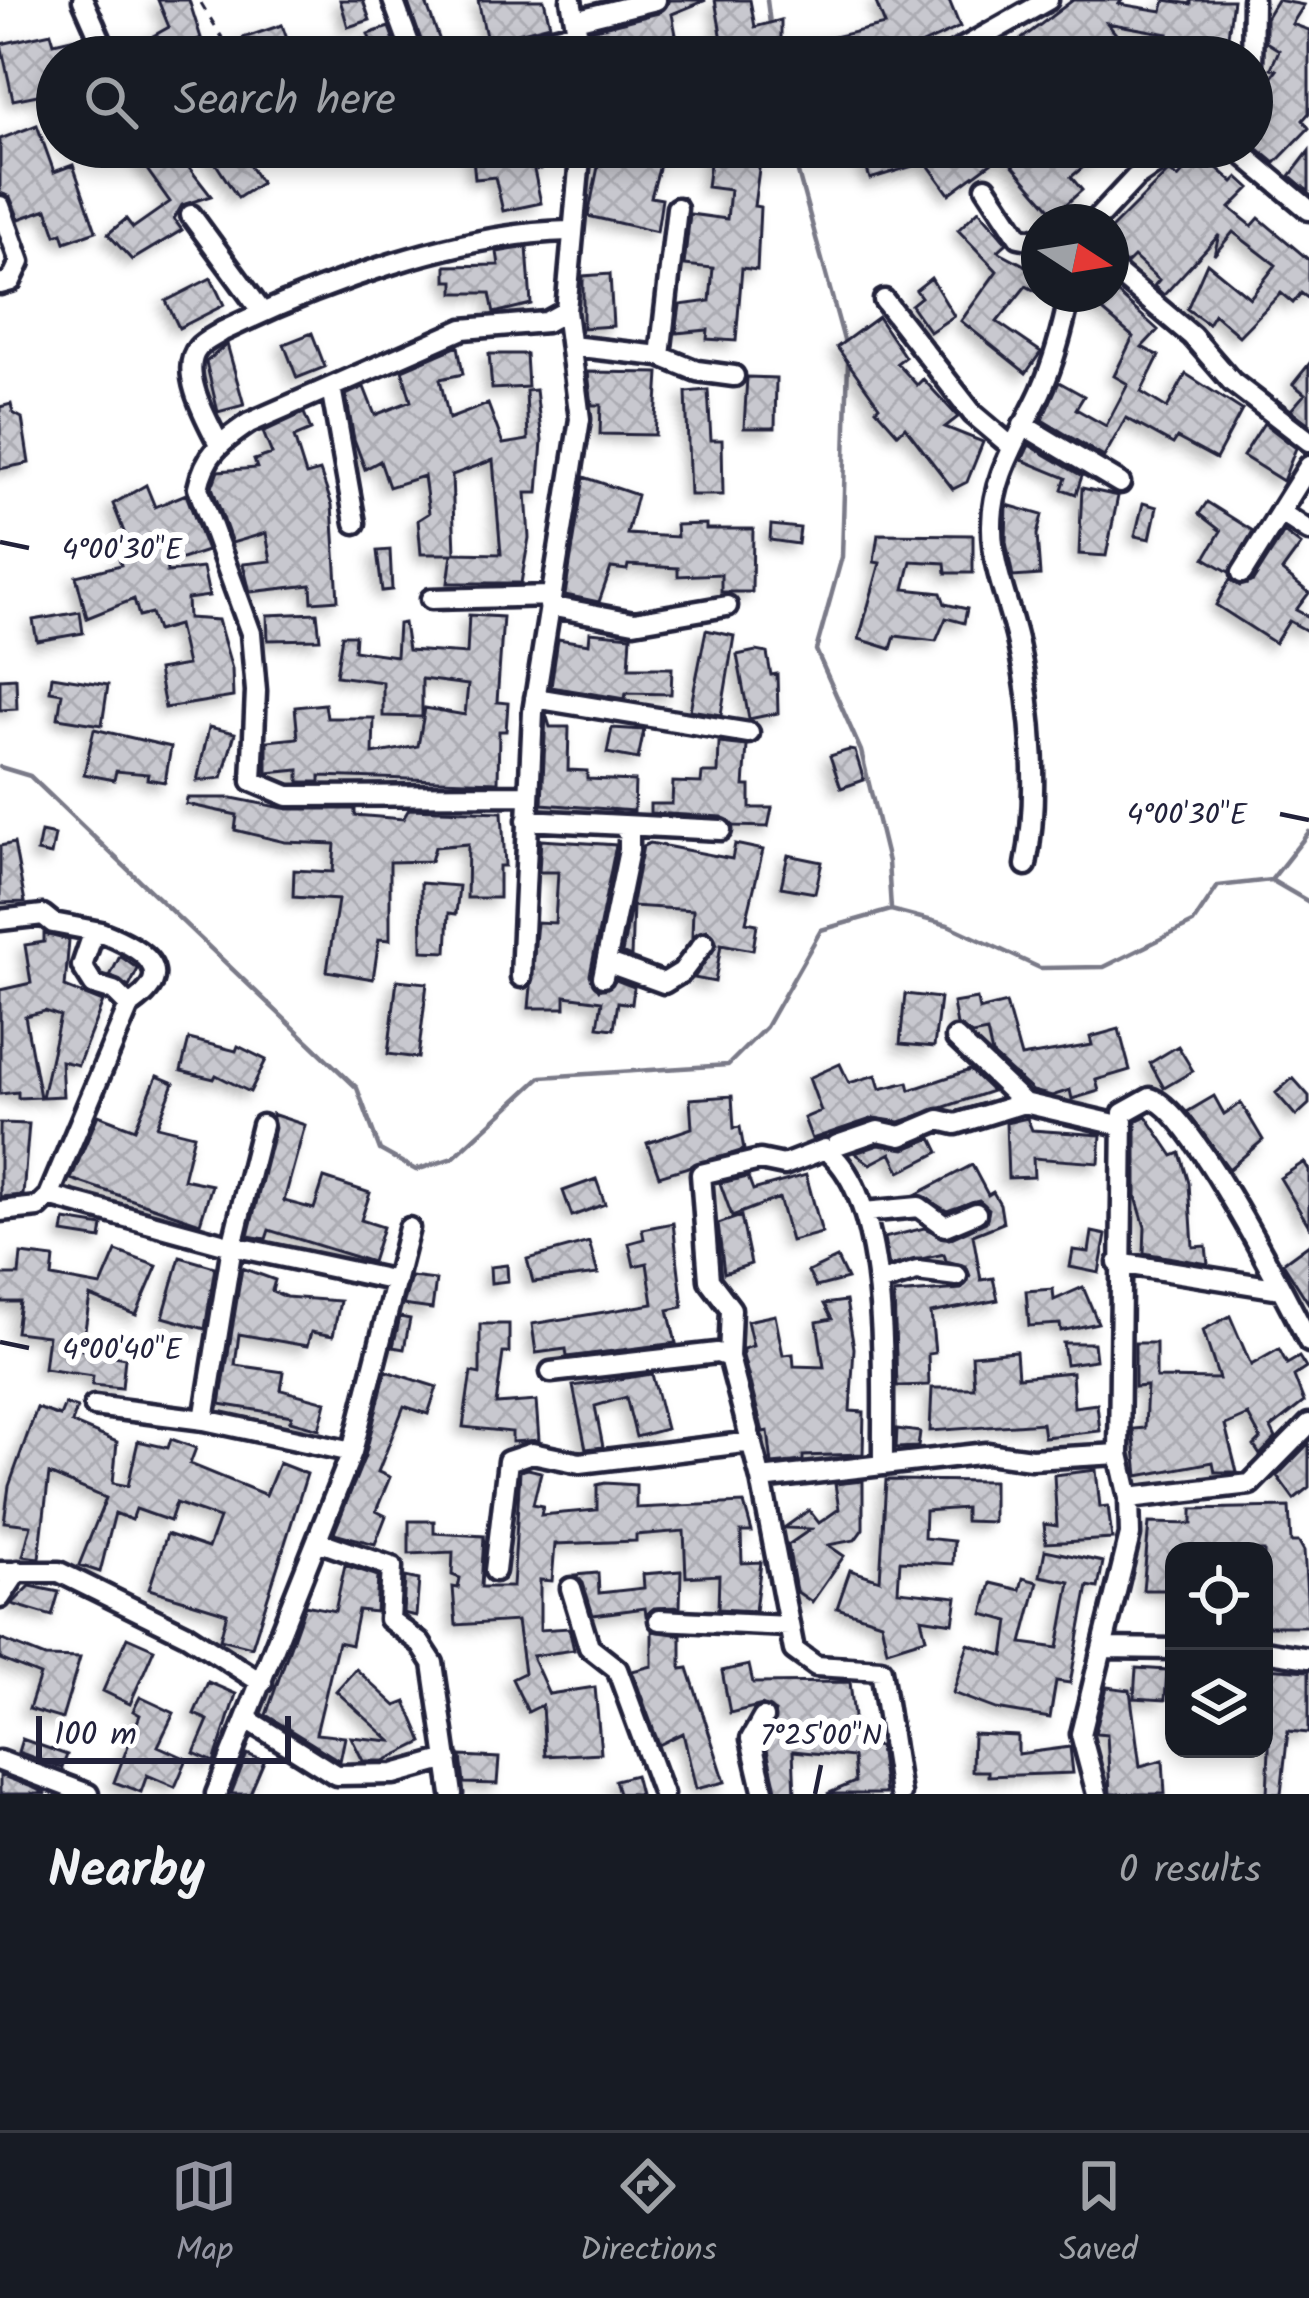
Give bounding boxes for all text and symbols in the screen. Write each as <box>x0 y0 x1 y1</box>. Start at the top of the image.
search box <box>36 36 1273 168</box>
text: Search here <box>174 66 396 138</box>
icon: search <box>78 69 144 135</box>
north arrow <box>1021 204 1129 312</box>
text: 4°00'30"E <box>62 527 184 575</box>
text: 4°00'30"E <box>1127 792 1249 840</box>
text: 4°00'40"E <box>62 1327 183 1375</box>
map controls <box>1165 1542 1273 1758</box>
button: locate <box>1165 1542 1273 1650</box>
button: layers <box>1165 1650 1273 1758</box>
scale bar <box>36 1710 291 1763</box>
text: 100 m <box>54 1710 137 1763</box>
text: 7°25'00"N <box>760 1713 882 1761</box>
text: Nearby <box>48 1832 205 1913</box>
text: 0 results <box>1119 1841 1261 1903</box>
tab: Map <box>171 2153 237 2278</box>
tab: Directions <box>580 2153 717 2278</box>
tab: Saved <box>1059 2153 1138 2278</box>

